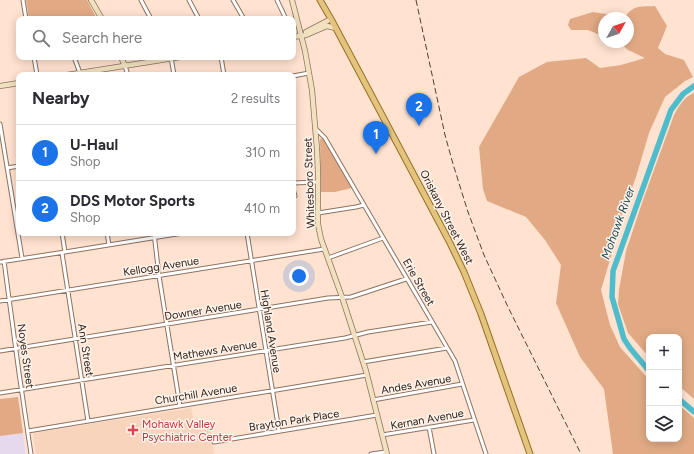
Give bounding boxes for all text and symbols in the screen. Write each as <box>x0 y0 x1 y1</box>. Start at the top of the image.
north arrow <box>598 12 634 48</box>
search box <box>16 16 296 60</box>
icon: search <box>30 27 52 49</box>
text: Search here <box>62 29 142 47</box>
text: Nearby <box>32 88 90 108</box>
text: 2 results <box>231 91 280 106</box>
pin: 2 <box>406 93 432 126</box>
pin: 1 <box>363 121 389 154</box>
text: U-Haul <box>70 136 118 154</box>
street label: Whitesboro Street <box>301 137 318 229</box>
text: 1 <box>42 145 48 160</box>
text: 310 m <box>245 145 280 160</box>
text: Shop <box>70 154 100 169</box>
street label: Oriskany Street West <box>417 168 476 267</box>
water label: Mohawk River <box>598 184 638 261</box>
text: DDS Motor Sports <box>70 192 195 210</box>
text: 2 <box>41 201 49 216</box>
text: 410 m <box>244 201 280 216</box>
text: Shop <box>70 210 100 225</box>
street label: Kellogg Avenue <box>122 254 200 279</box>
street label: Erie Street <box>400 256 437 308</box>
your location <box>289 266 309 286</box>
street label: Highland Avenue <box>258 289 283 374</box>
street label: Downer Avenue <box>163 298 243 323</box>
street label: Noyes Street <box>15 323 36 389</box>
street label: Ann Street <box>75 323 96 377</box>
map controls <box>646 334 682 442</box>
button: + <box>646 334 682 370</box>
street label: Mathews Avenue <box>172 337 258 364</box>
button: − <box>646 370 682 406</box>
street label: Andes Avenue <box>380 372 452 397</box>
street label: Churchill Avenue <box>154 382 238 407</box>
button: layers <box>646 406 682 442</box>
street label: Brayton Park Place <box>248 407 340 434</box>
street label: Kernan Avenue <box>389 407 465 432</box>
place label: Mohawk Valley Psychiatric Center <box>142 418 233 444</box>
marker: Mohawk Valley Psychiatric Center <box>127 424 139 436</box>

